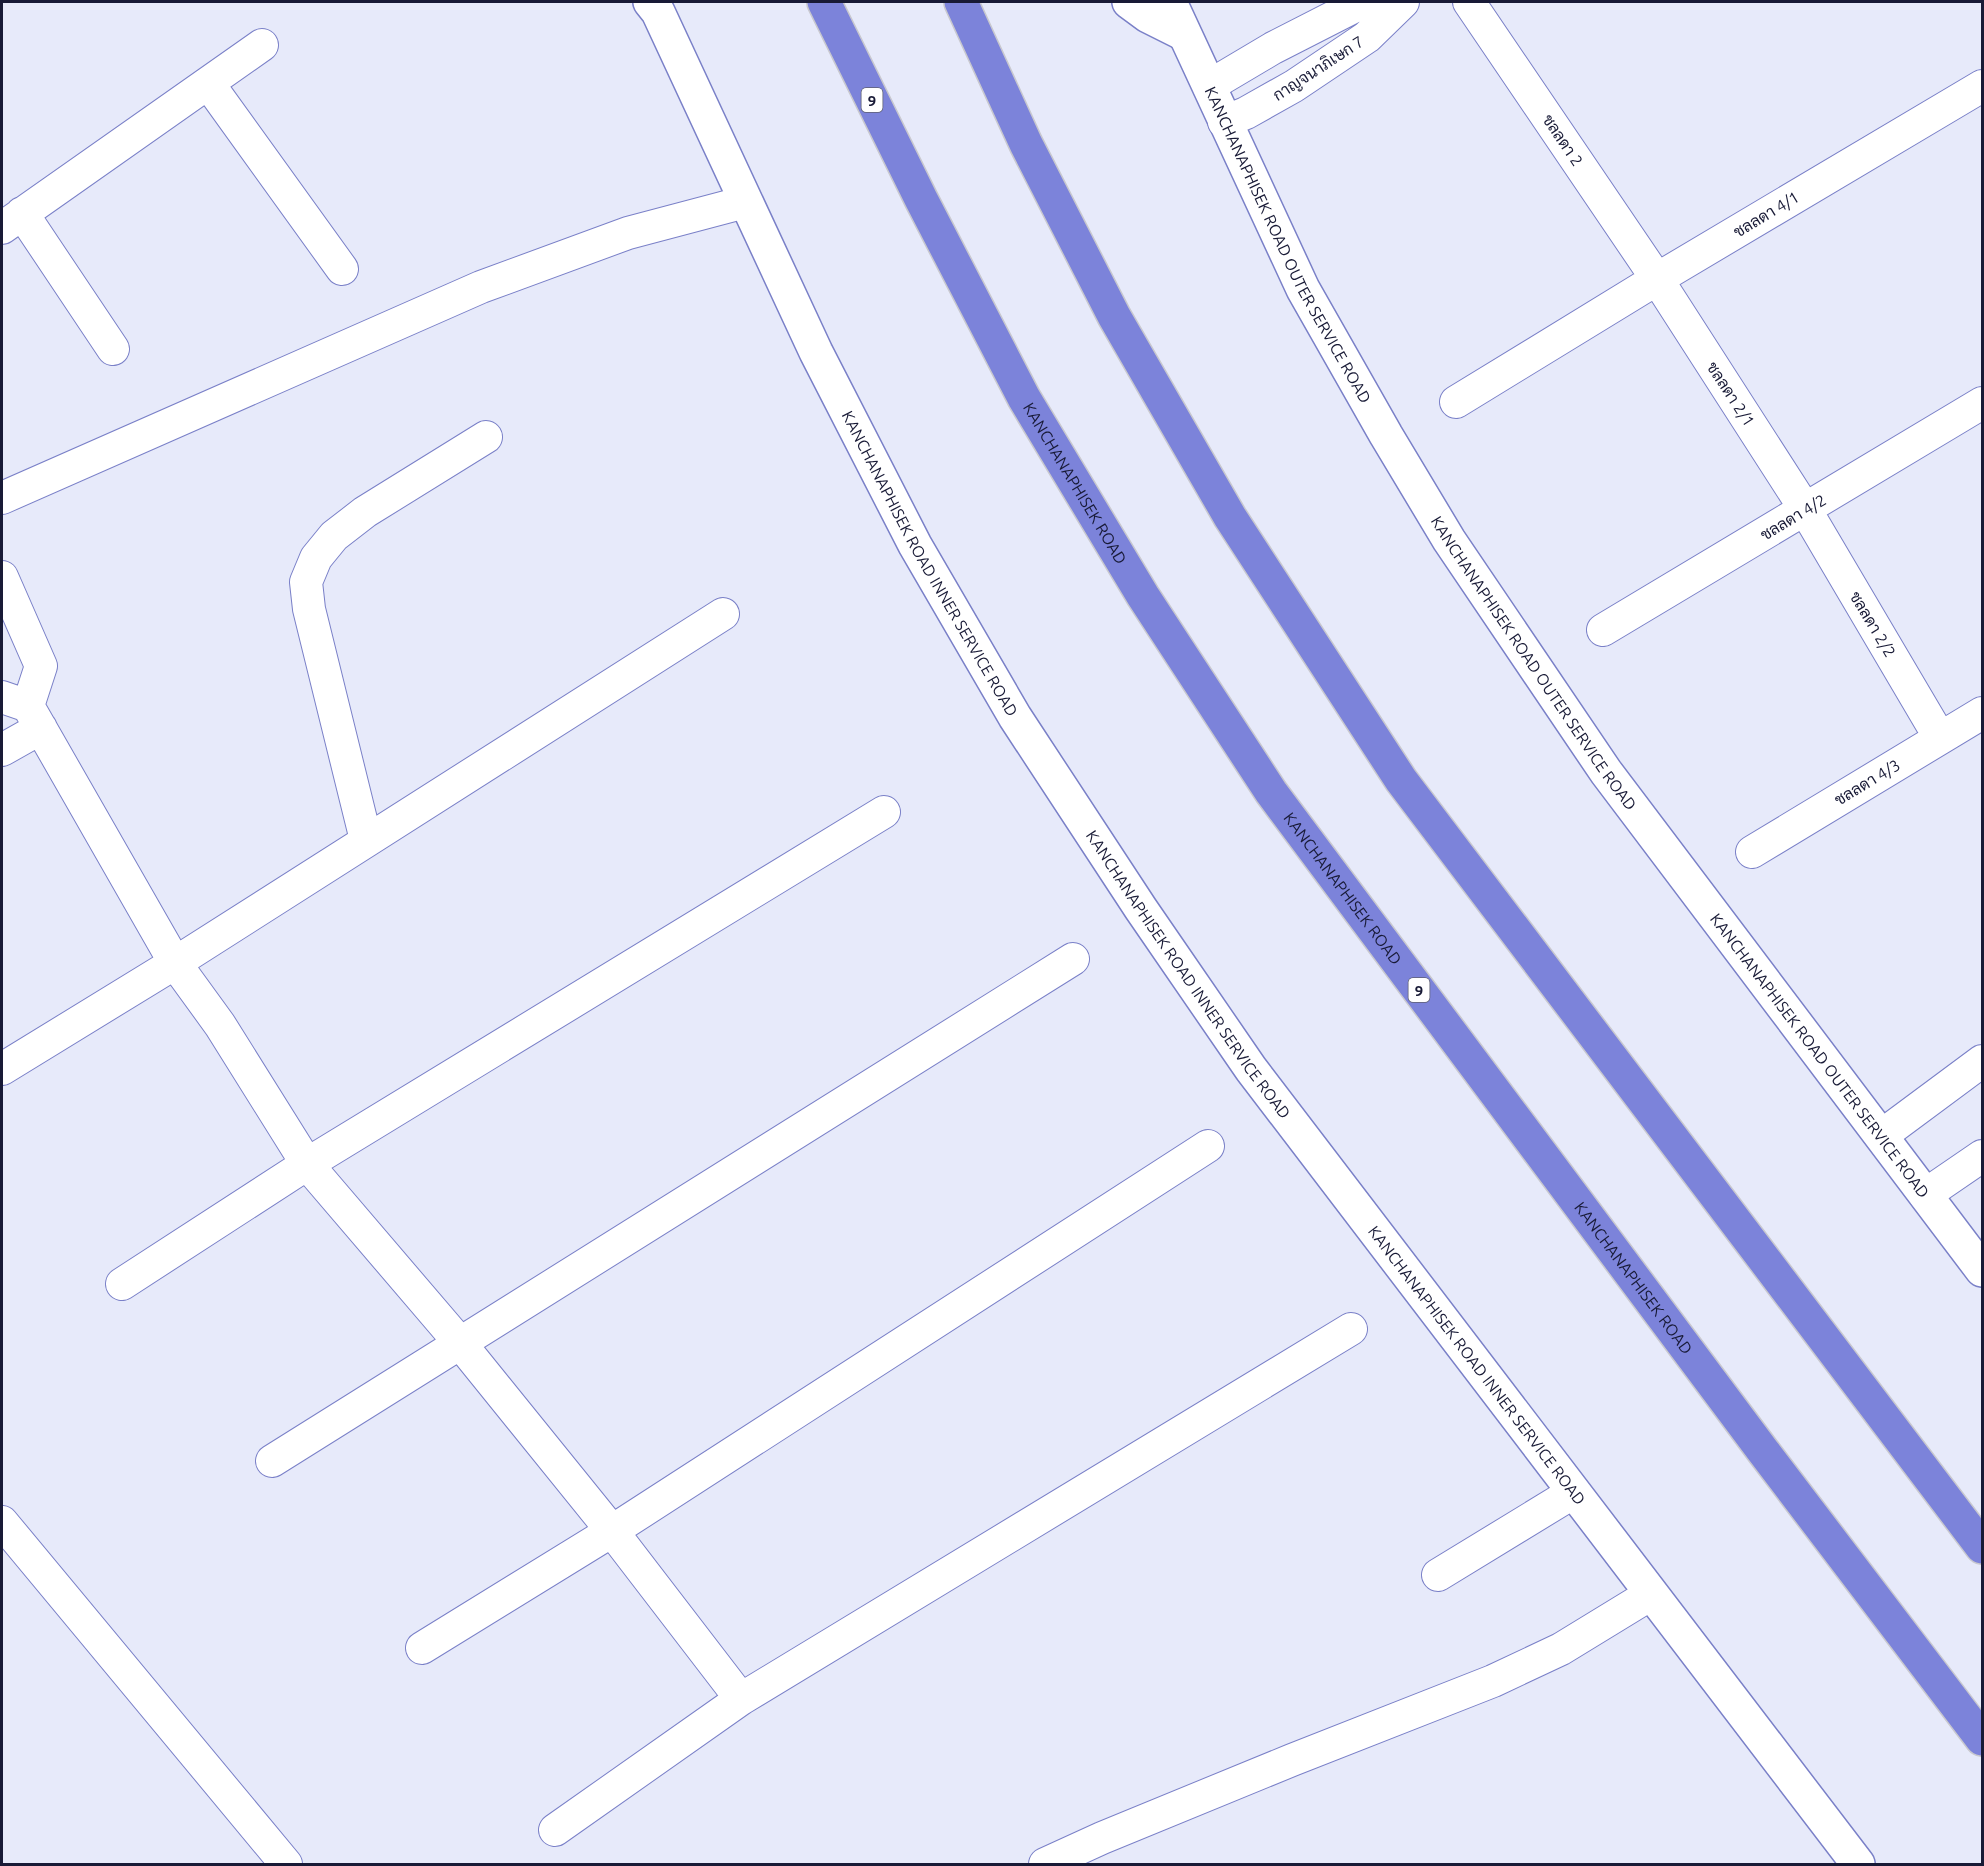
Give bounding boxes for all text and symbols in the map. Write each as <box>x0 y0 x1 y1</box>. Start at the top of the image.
street label: กาญจนาภิเษก 7 <box>1269 32 1367 105</box>
street label: KANCHANAPHISEK ROAD OUTER SERVICE ROAD <box>1201 84 1375 406</box>
road number: 9 <box>862 88 882 112</box>
street label: ชลลดา 2 <box>1539 111 1587 169</box>
street label: ชลลดา 4/1 <box>1730 187 1802 241</box>
street label: ชลลดา 2/1 <box>1704 358 1758 430</box>
street label: KANCHANAPHISEK ROAD <box>1020 399 1131 567</box>
street label: KANCHANAPHISEK ROAD INNER SERVICE ROAD <box>839 408 1022 719</box>
street label: ชลลดา 4/2 <box>1757 490 1829 544</box>
street label: KANCHANAPHISEK ROAD OUTER SERVICE ROAD <box>1428 513 1640 813</box>
street label: ชลลดา 2/2 <box>1846 588 1900 660</box>
street label: ชลลดา 4/3 <box>1831 755 1903 809</box>
street label: KANCHANAPHISEK ROAD <box>1280 809 1405 968</box>
street label: KANCHANAPHISEK ROAD INNER SERVICE ROAD <box>1083 827 1294 1122</box>
street label: KANCHANAPHISEK ROAD OUTER SERVICE ROAD <box>1707 910 1933 1201</box>
road number: 9 <box>1408 978 1430 1002</box>
street label: KANCHANAPHISEK ROAD <box>1571 1198 1696 1357</box>
street label: KANCHANAPHISEK ROAD INNER SERVICE ROAD <box>1365 1222 1589 1508</box>

